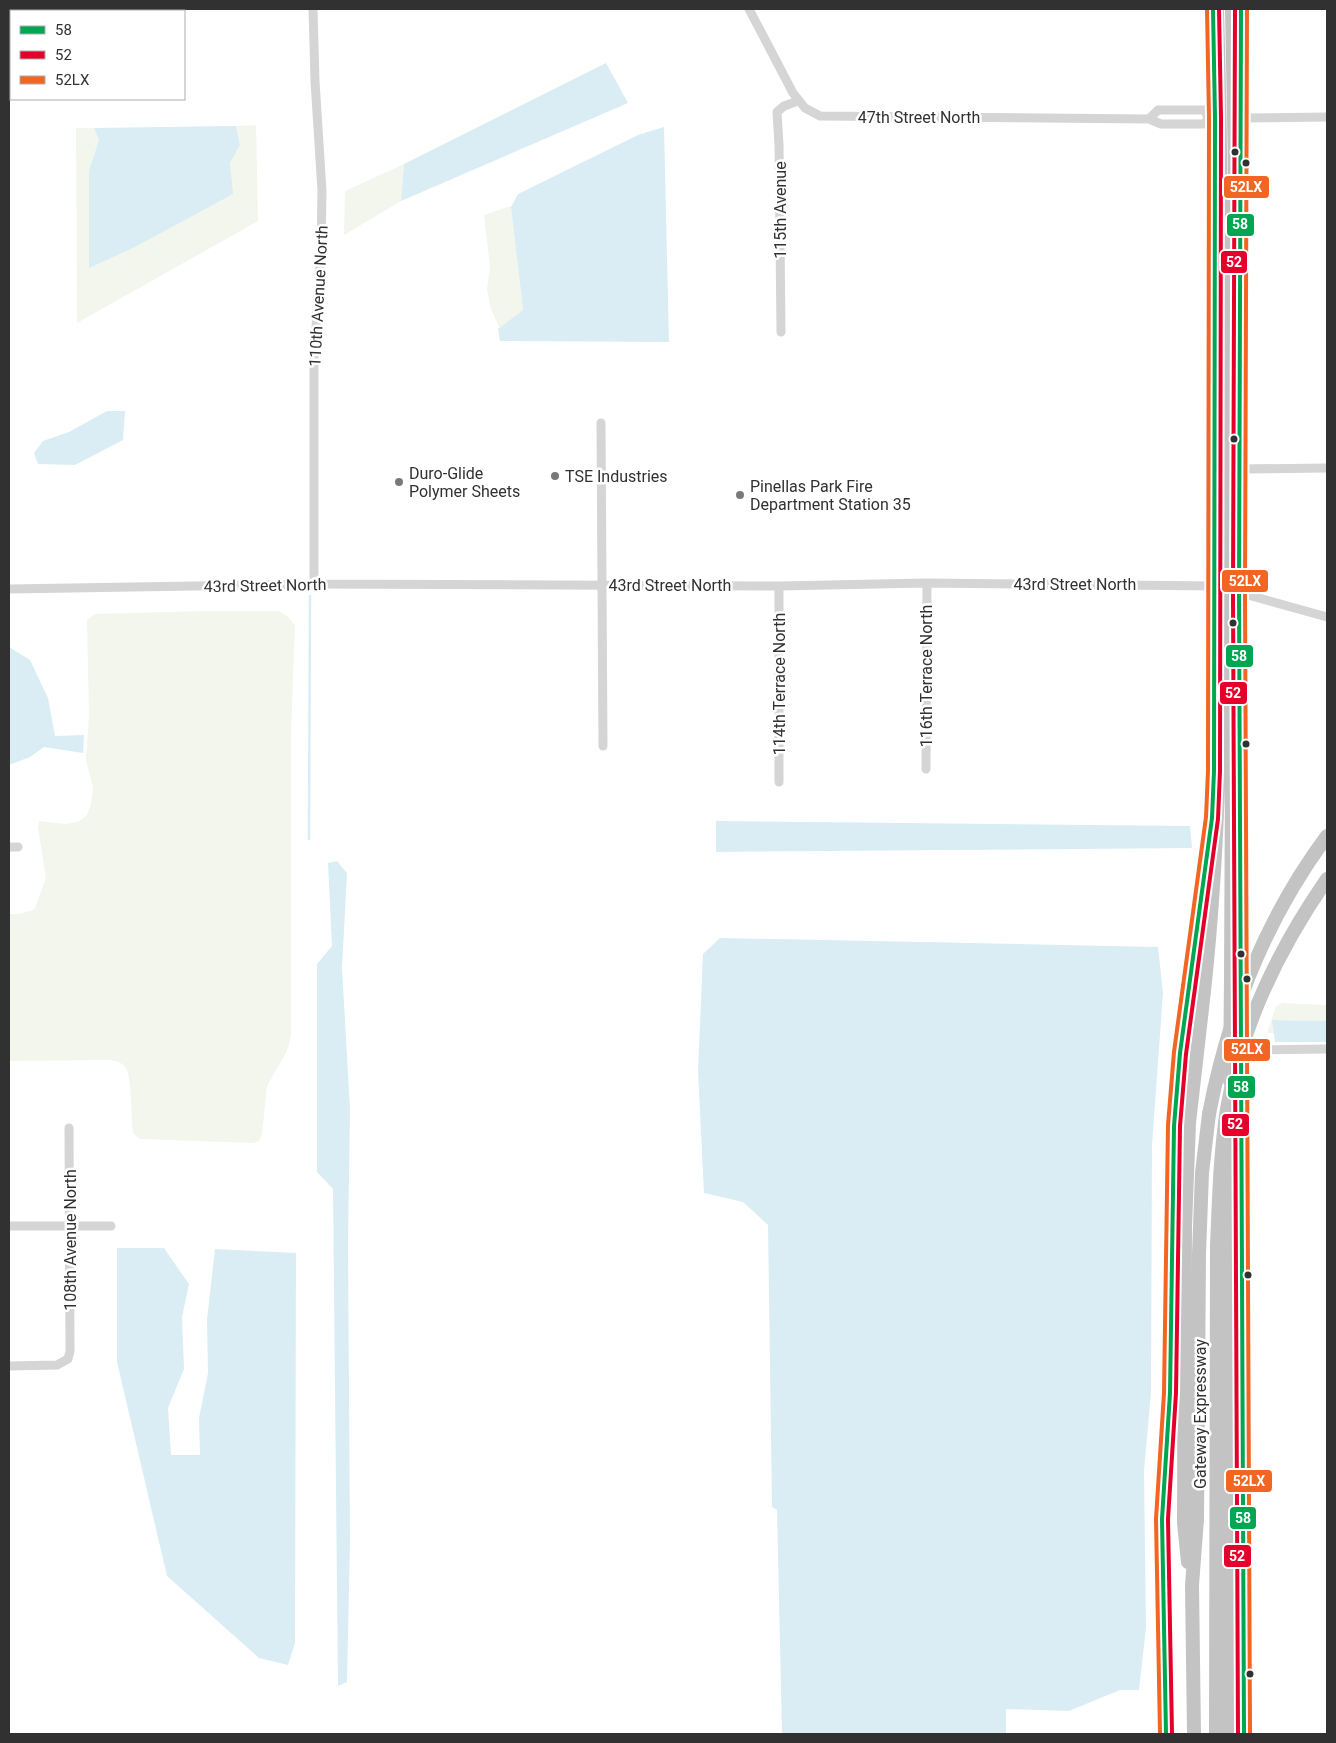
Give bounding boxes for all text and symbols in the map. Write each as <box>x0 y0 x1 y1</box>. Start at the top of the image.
legend <box>10 10 185 100</box>
text: 58 <box>55 21 72 39</box>
text: 52 <box>55 46 72 64</box>
text: 52LX <box>55 71 90 89</box>
street label: 47th Street North <box>858 108 980 127</box>
unlabelled marker <box>1230 147 1240 157</box>
unlabelled marker <box>1241 158 1251 168</box>
street label: 115th Avenue <box>771 161 790 259</box>
line badge: 52LX <box>1223 175 1270 199</box>
text: 52LX <box>1230 179 1262 195</box>
line badge: 58 <box>1226 213 1255 237</box>
text: 58 <box>1232 216 1248 232</box>
street label: 110th Avenue North <box>305 225 332 367</box>
line badge: 52 <box>1220 250 1248 274</box>
text: 52 <box>1226 254 1242 270</box>
unlabelled marker <box>1229 434 1239 444</box>
place label: Duro-Glide Polymer Sheets <box>409 464 520 501</box>
place label: TSE Industries <box>565 467 668 486</box>
marker: TSE Industries <box>549 470 561 482</box>
marker: Duro-Glide Polymer Sheets <box>393 476 405 488</box>
place label: Pinellas Park Fire Department Station 35 <box>750 477 911 514</box>
marker: Pinellas Park Fire Department Station 35 <box>734 489 746 501</box>
line badge: 52LX <box>1221 569 1269 593</box>
text: 52LX <box>1229 573 1261 589</box>
street label: 43rd Street North <box>203 575 327 596</box>
street label: 43rd Street North <box>1014 575 1136 594</box>
street label: 43rd Street North <box>609 576 731 595</box>
street label: 116th Terrace North <box>917 605 936 747</box>
street label: 114th Terrace North <box>770 613 789 755</box>
unlabelled marker <box>1228 618 1238 628</box>
line badge: 58 <box>1225 644 1254 668</box>
text: 58 <box>1231 648 1247 664</box>
line badge: 52 <box>1219 681 1248 705</box>
text: 52 <box>1225 685 1241 701</box>
unlabelled marker <box>1241 739 1251 749</box>
unlabelled marker <box>1236 949 1246 959</box>
unlabelled marker <box>1242 974 1252 984</box>
line badge: 52LX <box>1223 1038 1271 1062</box>
text: 52LX <box>1231 1041 1263 1057</box>
line badge: 58 <box>1227 1075 1256 1099</box>
text: 58 <box>1233 1079 1249 1095</box>
line badge: 52 <box>1221 1113 1250 1137</box>
text: 52 <box>1227 1116 1243 1132</box>
street label: 108th Avenue North <box>61 1169 80 1311</box>
unlabelled marker <box>1243 1270 1253 1280</box>
street label: Gateway Expressway <box>1191 1339 1210 1489</box>
line badge: 52LX <box>1225 1469 1273 1493</box>
text: 52LX <box>1233 1473 1265 1489</box>
line badge: 58 <box>1229 1506 1257 1530</box>
text: 58 <box>1235 1510 1251 1526</box>
line badge: 52 <box>1223 1544 1252 1568</box>
text: 52 <box>1229 1548 1245 1564</box>
unlabelled marker <box>1245 1669 1255 1679</box>

